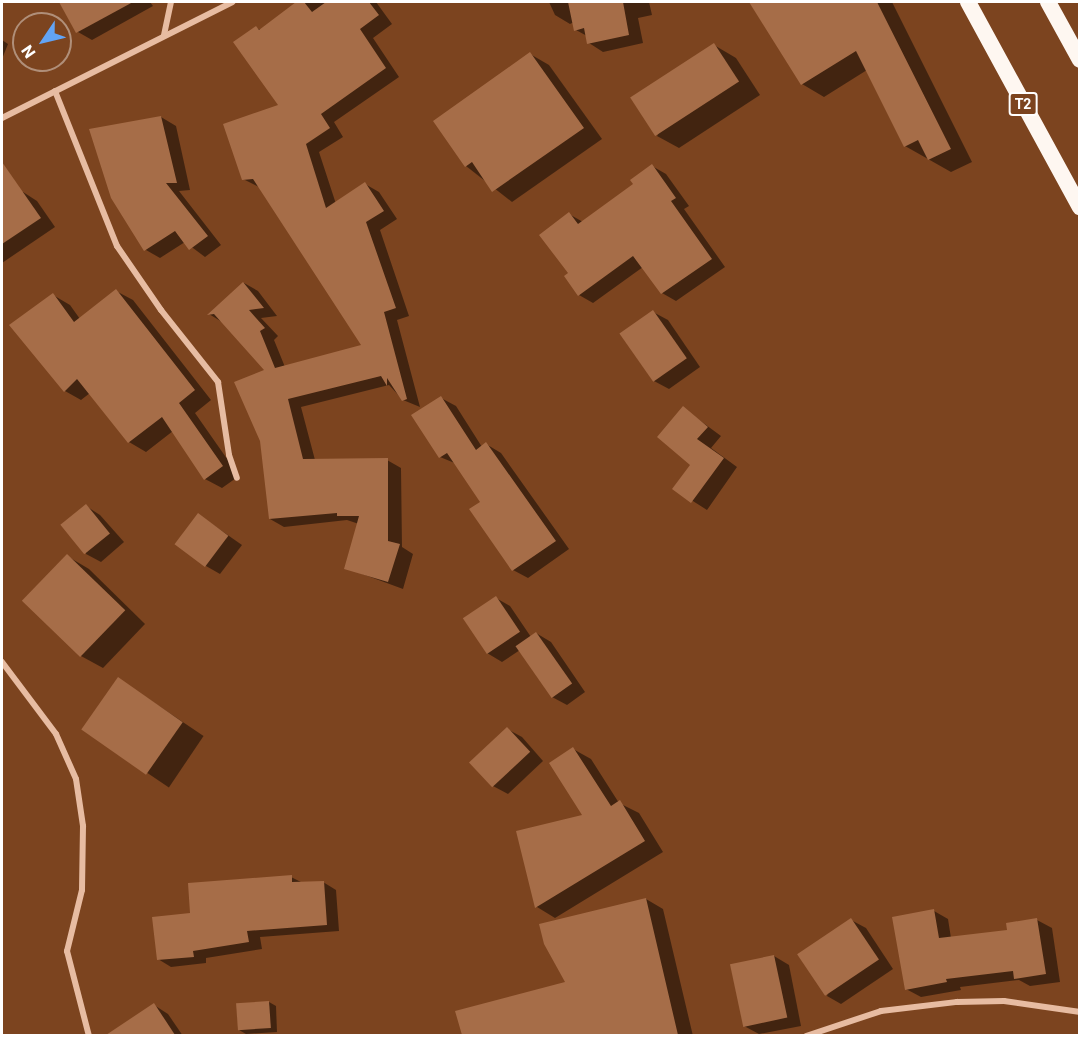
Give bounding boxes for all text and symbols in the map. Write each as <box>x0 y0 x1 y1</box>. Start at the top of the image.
north arrow <box>12 12 72 72</box>
text: N <box>17 41 40 62</box>
road number: T2 <box>1008 93 1038 115</box>

